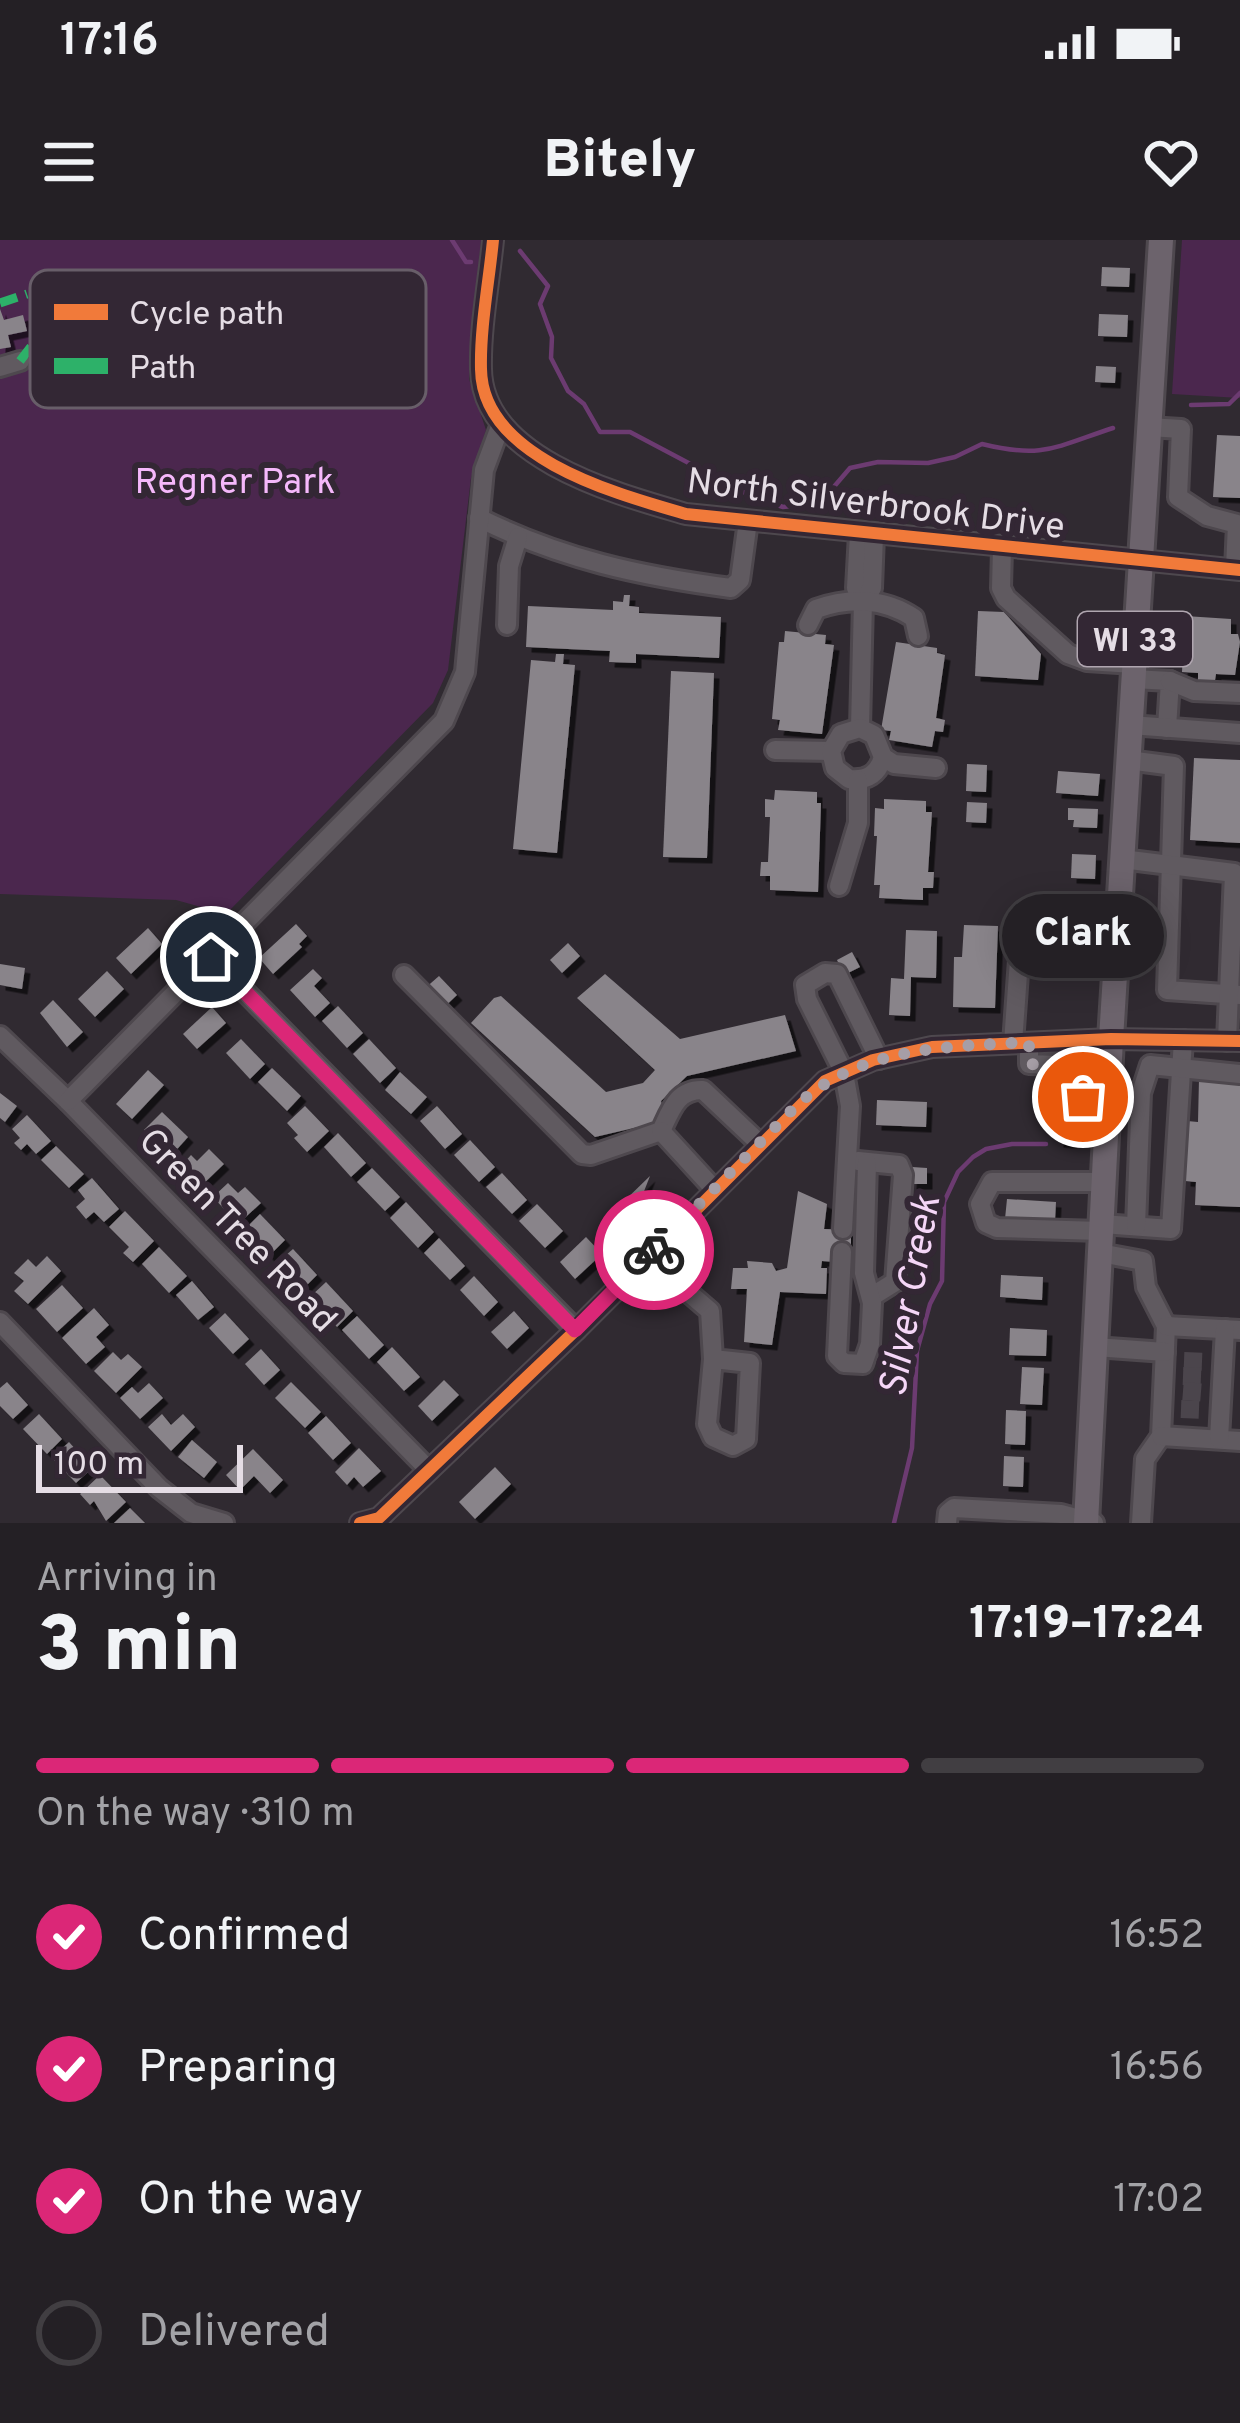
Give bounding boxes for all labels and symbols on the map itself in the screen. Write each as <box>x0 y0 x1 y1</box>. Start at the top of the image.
legend <box>30 270 426 408</box>
text: Cycle path <box>129 295 284 337</box>
text: Path <box>129 349 196 391</box>
street label: North Silverbrook Drive <box>684 460 1067 552</box>
park label: Regner Park <box>135 461 335 507</box>
road number: WI 33 <box>1078 612 1192 666</box>
callout: Clark <box>1002 893 1164 977</box>
pin <box>160 906 262 1008</box>
pin <box>1032 1046 1134 1148</box>
street label: Green Tree Road <box>127 1120 345 1344</box>
courier <box>594 1190 714 1310</box>
water label: Silver Creek <box>871 1191 954 1401</box>
scale bar <box>36 1439 243 1492</box>

